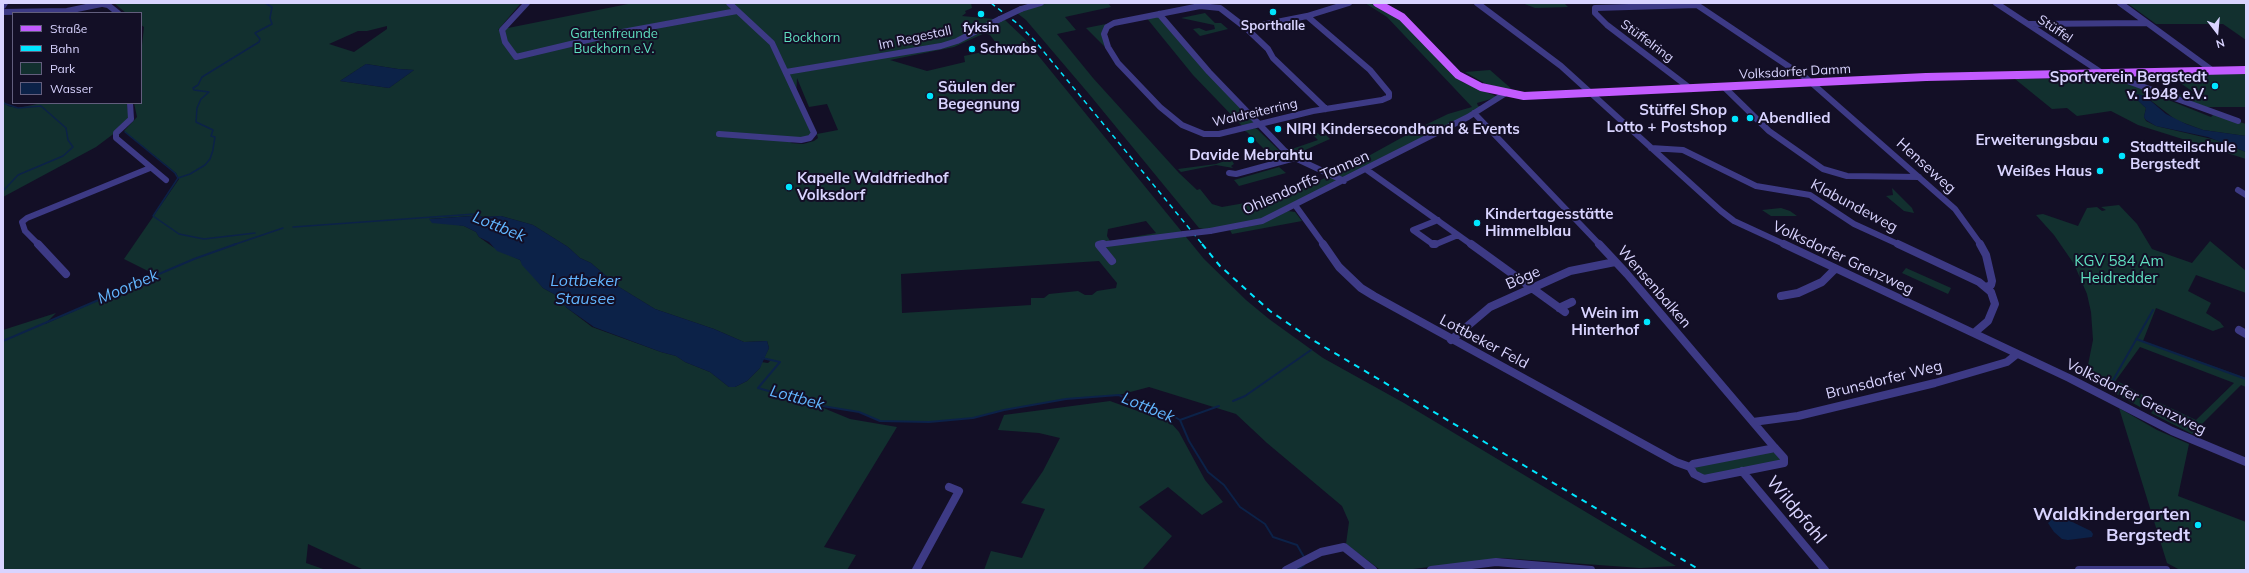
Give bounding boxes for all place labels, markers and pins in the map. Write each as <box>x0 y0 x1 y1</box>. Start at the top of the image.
marker: Sporthalle <box>1268 7 1278 17</box>
marker: fyksin <box>976 9 986 19</box>
place label: Sporthalle <box>1241 18 1305 34</box>
place label: fyksin <box>963 20 999 36</box>
place label: Schwabs <box>980 41 1037 57</box>
marker: Schwabs <box>967 44 977 54</box>
place label: Sportverein Bergstedt v. 1948 e.V. <box>2050 68 2207 103</box>
place label: Säulen der Begegnung <box>938 78 1020 113</box>
marker: Sportverein Bergstedt v. 1948 e.V. <box>2210 81 2220 91</box>
marker: Säulen der Begegnung <box>925 91 935 101</box>
place label: Stüffel Shop Lotto + Postshop <box>1607 101 1727 136</box>
place label: Abendlied <box>1758 109 1830 127</box>
marker: Abendlied <box>1745 113 1755 123</box>
marker: Stüffel Shop Lotto + Postshop <box>1730 114 1740 124</box>
place label: NIRI Kindersecondhand & Events <box>1286 120 1520 138</box>
marker: NIRI Kindersecondhand & Events <box>1273 124 1283 134</box>
place label: Erweiterungsbau <box>1975 131 2098 149</box>
marker: Davide Mebrahtu <box>1246 135 1256 145</box>
marker: Erweiterungsbau <box>2101 135 2111 145</box>
place label: Stadtteilschule Bergstedt <box>2130 138 2236 173</box>
place label: Davide Mebrahtu <box>1189 146 1313 164</box>
marker: Stadtteilschule Bergstedt <box>2117 151 2127 161</box>
place label: Weißes Haus <box>1997 162 2092 180</box>
marker: Weißes Haus <box>2095 166 2105 176</box>
place label: Kapelle Waldfriedhof Volksdorf <box>797 169 949 204</box>
marker: Kapelle Waldfriedhof Volksdorf <box>784 182 794 192</box>
place label: Kindertagesstätte Himmelblau <box>1485 205 1613 240</box>
marker: Kindertagesstätte Himmelblau <box>1472 218 1482 228</box>
place label: Wein im Hinterhof <box>1571 304 1639 339</box>
marker: Wein im Hinterhof <box>1642 317 1652 327</box>
place label: Waldkindergarten Bergstedt <box>2033 504 2190 546</box>
marker: Waldkindergarten Bergstedt <box>2193 520 2203 530</box>

